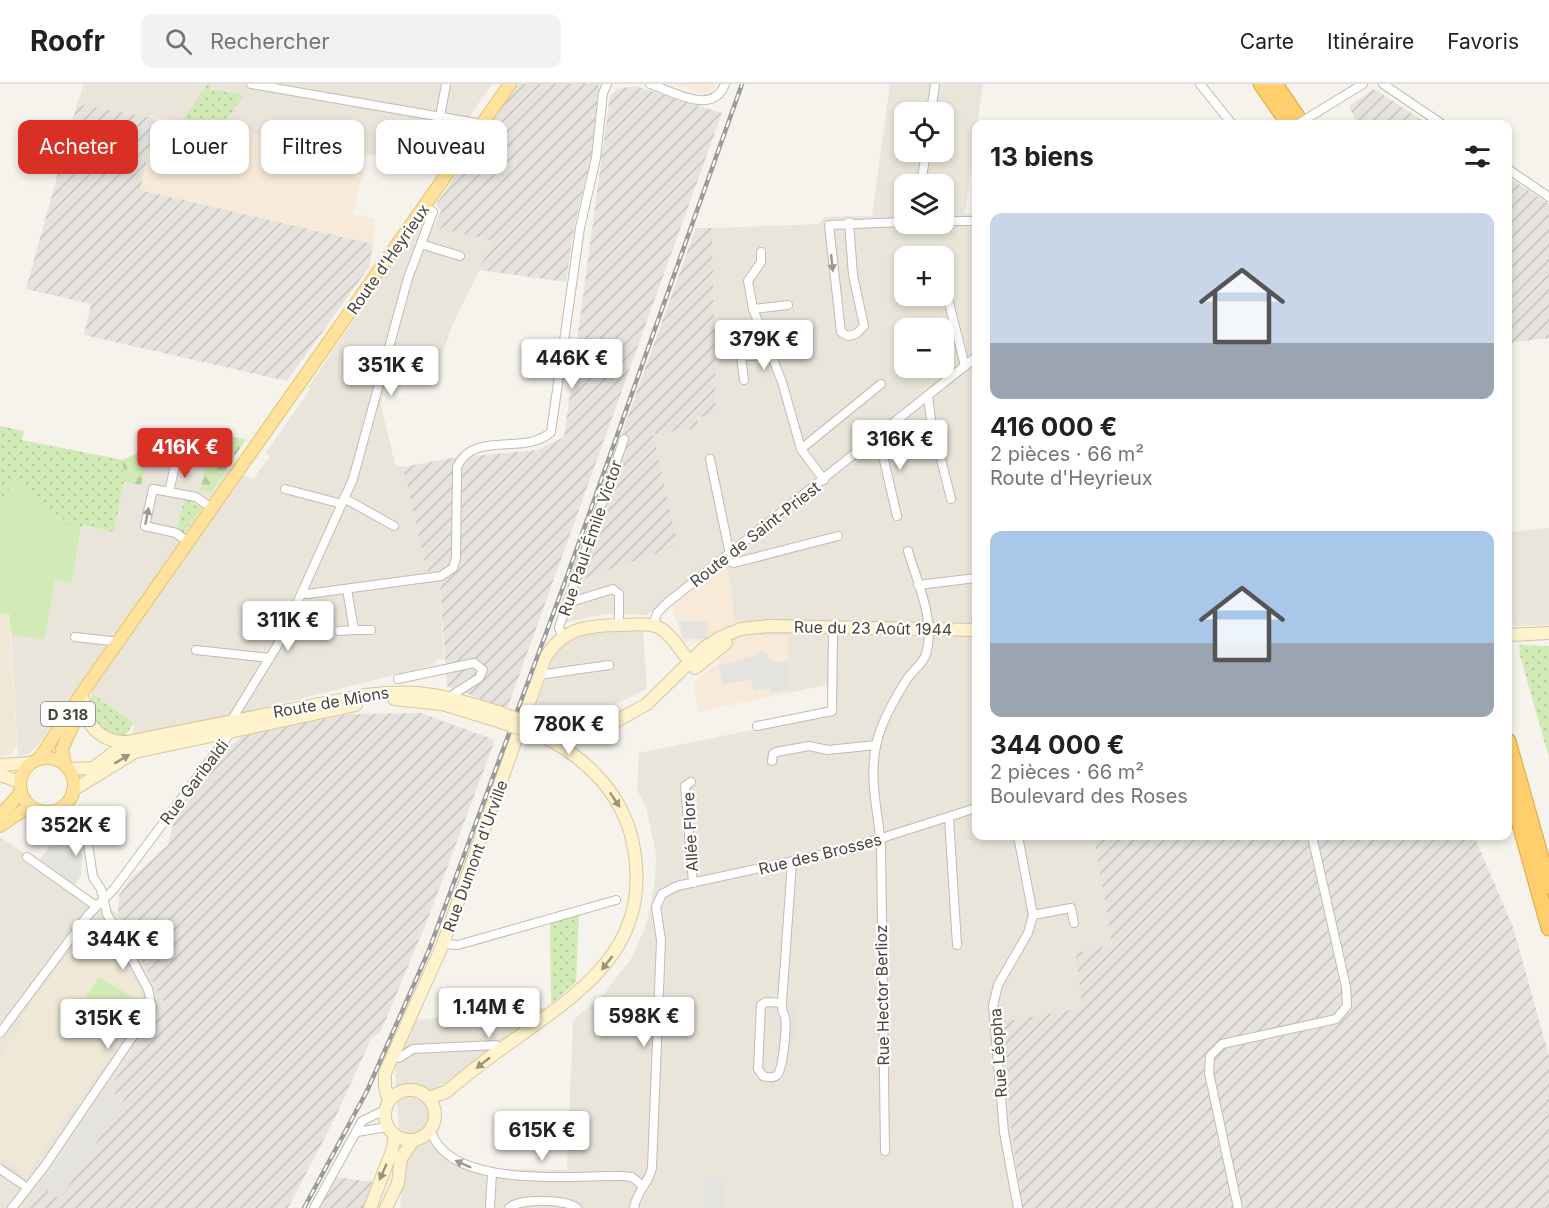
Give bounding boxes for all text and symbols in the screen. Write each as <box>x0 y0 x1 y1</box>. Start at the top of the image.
search box <box>141 14 561 68</box>
text: Roofr <box>30 24 105 58</box>
icon: search <box>162 25 195 58</box>
text: Rechercher <box>210 28 330 54</box>
text: Carte <box>1240 29 1294 54</box>
text: Itinéraire <box>1327 29 1414 54</box>
text: Favoris <box>1447 29 1519 54</box>
map controls <box>894 102 954 378</box>
button: locate <box>894 102 954 162</box>
chip: Acheter <box>18 120 138 174</box>
chip: Louer <box>150 120 249 174</box>
chip: Filtres <box>261 120 364 174</box>
chip: Nouveau <box>376 120 507 174</box>
icon: filters <box>1461 140 1494 173</box>
text: 13 biens <box>990 141 1094 172</box>
button: layers <box>894 174 954 234</box>
street label: Route d'Heyrieux <box>342 200 434 318</box>
button: + <box>894 246 954 306</box>
icon: home <box>1188 252 1296 360</box>
one-way arrow <box>827 254 837 273</box>
button: − <box>894 318 954 378</box>
pin: 379K € <box>715 320 813 371</box>
text: 379K € <box>729 327 799 351</box>
pin: 446K € <box>523 339 621 390</box>
pin: 351K € <box>342 346 440 397</box>
text: 446K € <box>536 346 608 370</box>
text: 351K € <box>357 353 425 377</box>
text: 416 000 € <box>990 411 1117 442</box>
pin: 316K € <box>851 420 949 471</box>
text: 316K € <box>866 427 934 451</box>
pin: 416K € <box>136 428 234 479</box>
text: 416K € <box>151 435 219 459</box>
text: 2 pièces · 66 m² <box>990 442 1144 466</box>
street label: Rue Paul-Émile Victor <box>554 457 626 619</box>
text: Route d'Heyrieux <box>990 466 1153 490</box>
street label: Route de Saint-Priest <box>686 477 824 591</box>
one-way arrow <box>143 506 152 525</box>
icon: home <box>1188 570 1296 678</box>
pin: 311K € <box>239 601 337 652</box>
text: 311K € <box>257 608 319 632</box>
street label: Rue du 23 Août 1944 <box>794 617 952 639</box>
street label: Route de Mions <box>271 682 391 722</box>
road number: D 318 <box>41 702 95 726</box>
pin: 780K € <box>520 705 618 756</box>
text: 780K € <box>534 712 604 736</box>
text: 344 000 € <box>990 729 1125 760</box>
street label: Rue Garibaldi <box>156 736 232 828</box>
one-way arrow <box>114 754 131 765</box>
text: 2 pièces · 66 m² <box>990 760 1144 784</box>
street label: Rue Dumont d'Urville <box>438 777 512 935</box>
text: Boulevard des Roses <box>990 784 1188 808</box>
one-way arrow <box>610 791 621 808</box>
street label: Allée Flore <box>678 792 702 872</box>
pin: 352K € <box>27 806 125 857</box>
text: 352K € <box>40 813 112 837</box>
street label: Rue des Brosses <box>756 829 884 879</box>
pin: 344K € <box>74 920 172 971</box>
street label: Rue Hector Berlioz <box>871 924 893 1066</box>
text: 344K € <box>87 927 159 951</box>
one-way arrow <box>600 955 613 971</box>
pin: 1.14M € <box>434 988 544 1039</box>
text: 1.14M € <box>453 995 525 1019</box>
pin: 598K € <box>595 997 693 1048</box>
pin: 315K € <box>59 999 157 1050</box>
text: 598K € <box>608 1004 680 1028</box>
text: 315K € <box>74 1006 142 1030</box>
street label: Rue Léopha <box>985 1008 1011 1098</box>
one-way arrow <box>475 1056 491 1069</box>
pin: 615K € <box>493 1111 591 1162</box>
text: 615K € <box>508 1118 576 1142</box>
one-way arrow <box>454 1159 472 1168</box>
one-way arrow <box>378 1163 387 1181</box>

